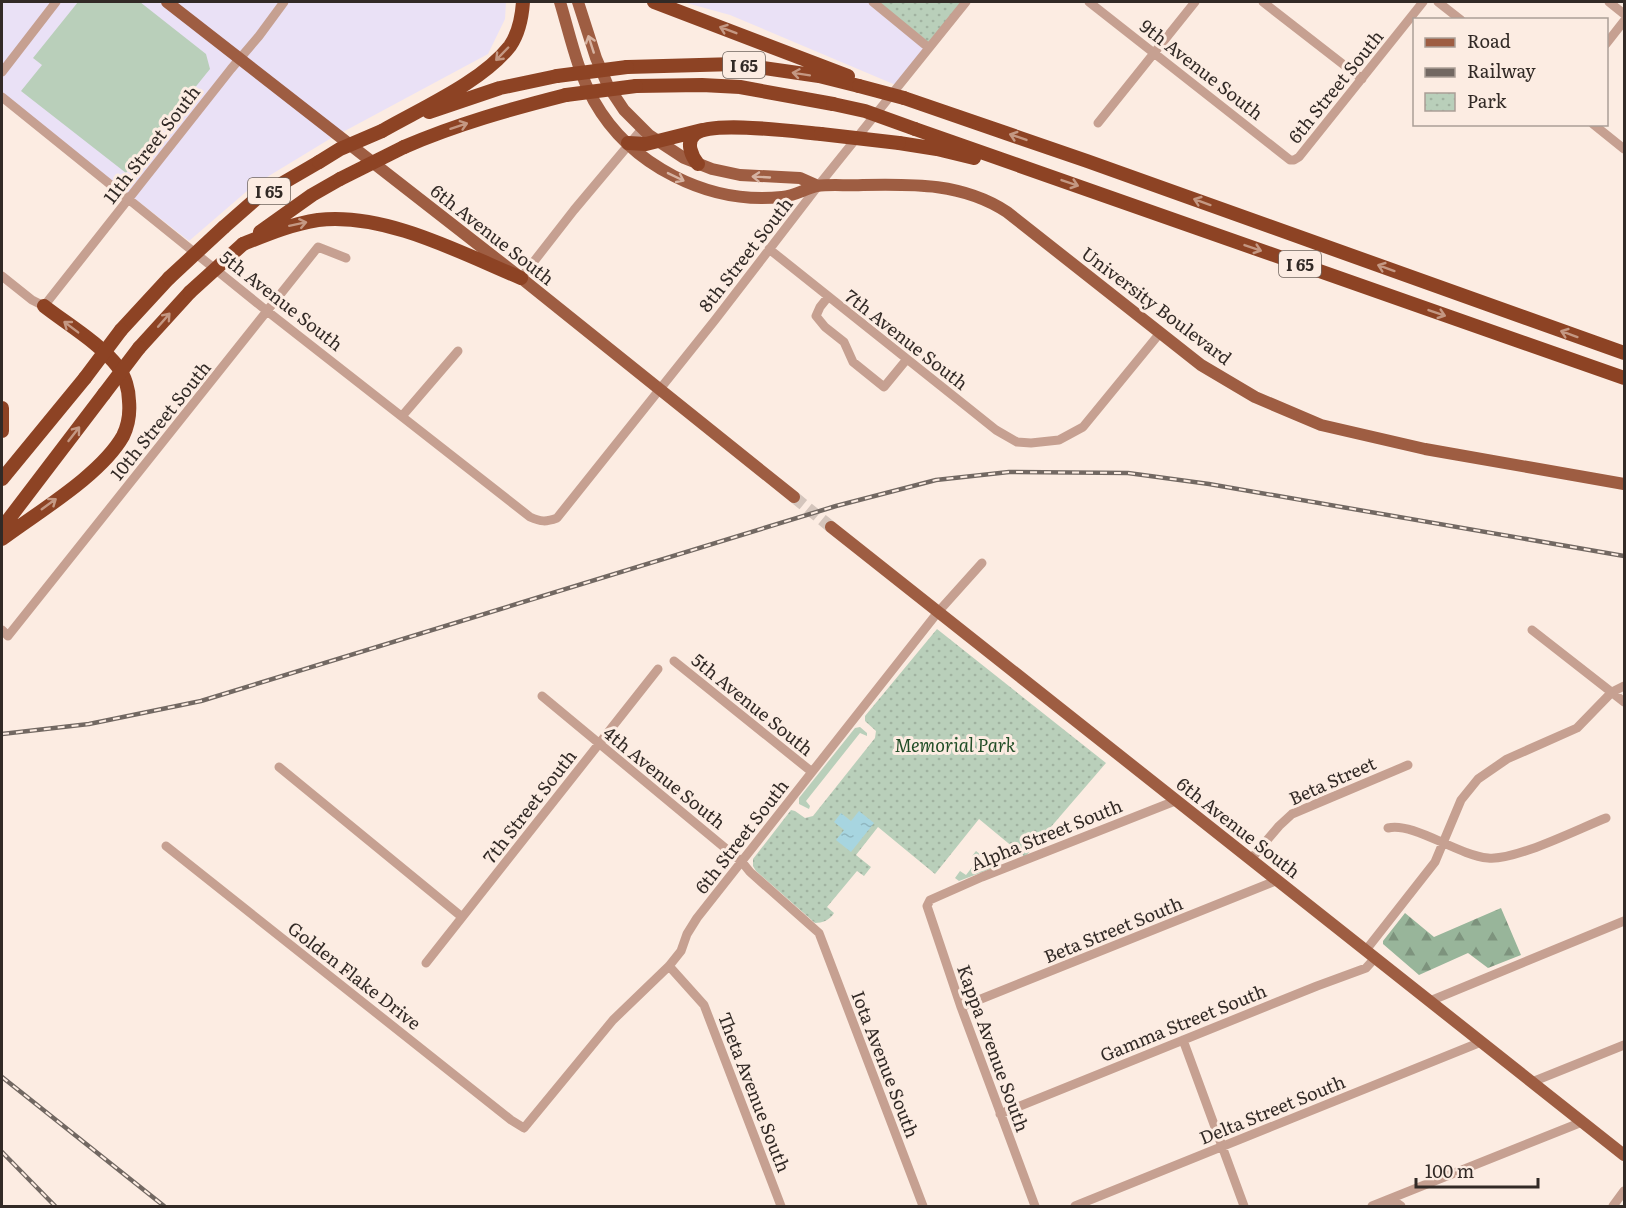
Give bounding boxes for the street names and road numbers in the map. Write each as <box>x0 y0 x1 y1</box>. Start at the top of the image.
street label: 9th Avenue South <box>1134 12 1270 126</box>
street label: 6th Street South <box>1281 23 1389 148</box>
road number: I 65 <box>723 52 765 78</box>
street label: 11th Street South <box>96 79 206 209</box>
street label: 6th Avenue South <box>425 177 561 291</box>
road number: I 65 <box>248 178 290 204</box>
street label: 8th Street South <box>692 191 799 317</box>
street label: University Boulevard <box>1076 239 1238 371</box>
street label: 5th Avenue South <box>215 243 349 357</box>
road number: I 65 <box>1279 251 1321 277</box>
street label: 7th Avenue South <box>840 282 974 396</box>
street label: 10th Street South <box>103 354 217 486</box>
street label: 5th Avenue South <box>686 646 820 762</box>
street label: 4th Avenue South <box>598 719 732 835</box>
street label: 7th Street South <box>476 743 582 869</box>
street label: Beta Street <box>1284 748 1381 811</box>
street label: 6th Avenue South <box>1171 770 1307 884</box>
street label: 6th Street South <box>688 773 794 899</box>
street label: Alpha Street South <box>966 791 1126 877</box>
street label: Beta Street South <box>1039 889 1187 969</box>
street label: Golden Flake Drive <box>283 914 427 1036</box>
street label: Kappa Avenue South <box>951 961 1037 1136</box>
street label: Gamma Street South <box>1096 976 1270 1068</box>
street label: Iota Avenue South <box>845 986 927 1142</box>
street label: Theta Avenue South <box>712 1008 798 1176</box>
street label: Delta Street South <box>1195 1067 1349 1151</box>

